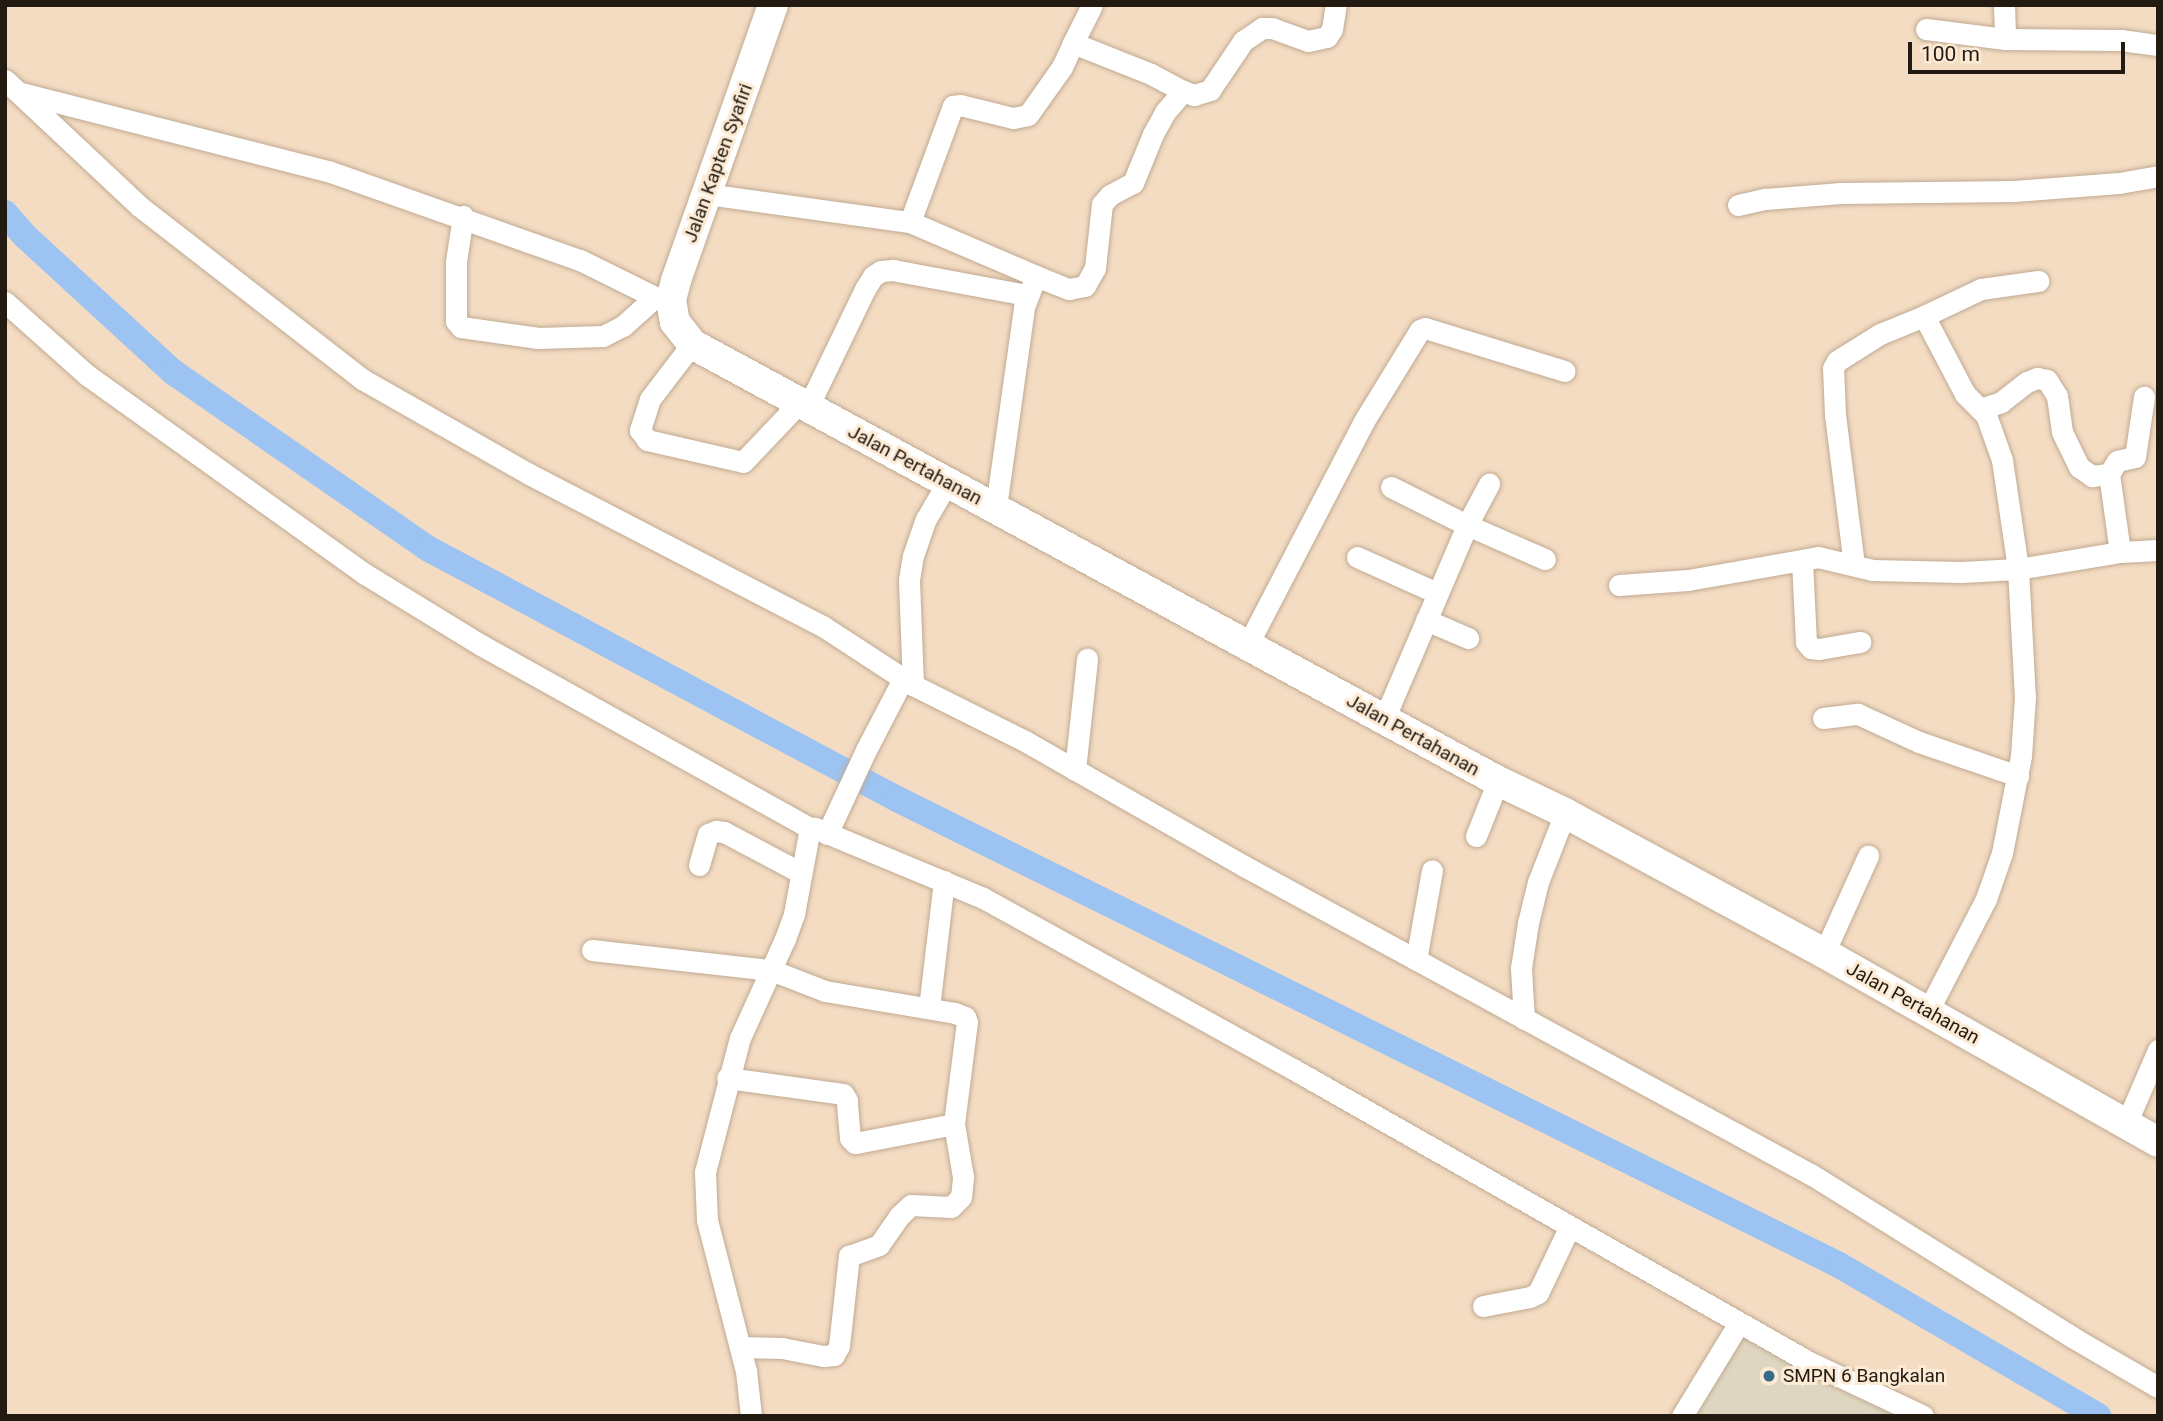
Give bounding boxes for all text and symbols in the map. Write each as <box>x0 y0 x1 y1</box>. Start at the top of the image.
scale bar <box>1911 28 2128 72</box>
text: 100 m <box>1921 42 1980 66</box>
street label: Jalan Kapten Syafiri <box>679 80 757 246</box>
street label: Jalan Pertahanan <box>844 420 986 510</box>
street label: Jalan Pertahanan <box>1343 689 1483 781</box>
street label: Jalan Pertahanan <box>1843 957 1983 1049</box>
place label: SMPN 6 Bangkalan <box>1783 1365 1945 1387</box>
marker: SMPN 6 Bangkalan <box>1761 1368 1777 1384</box>

